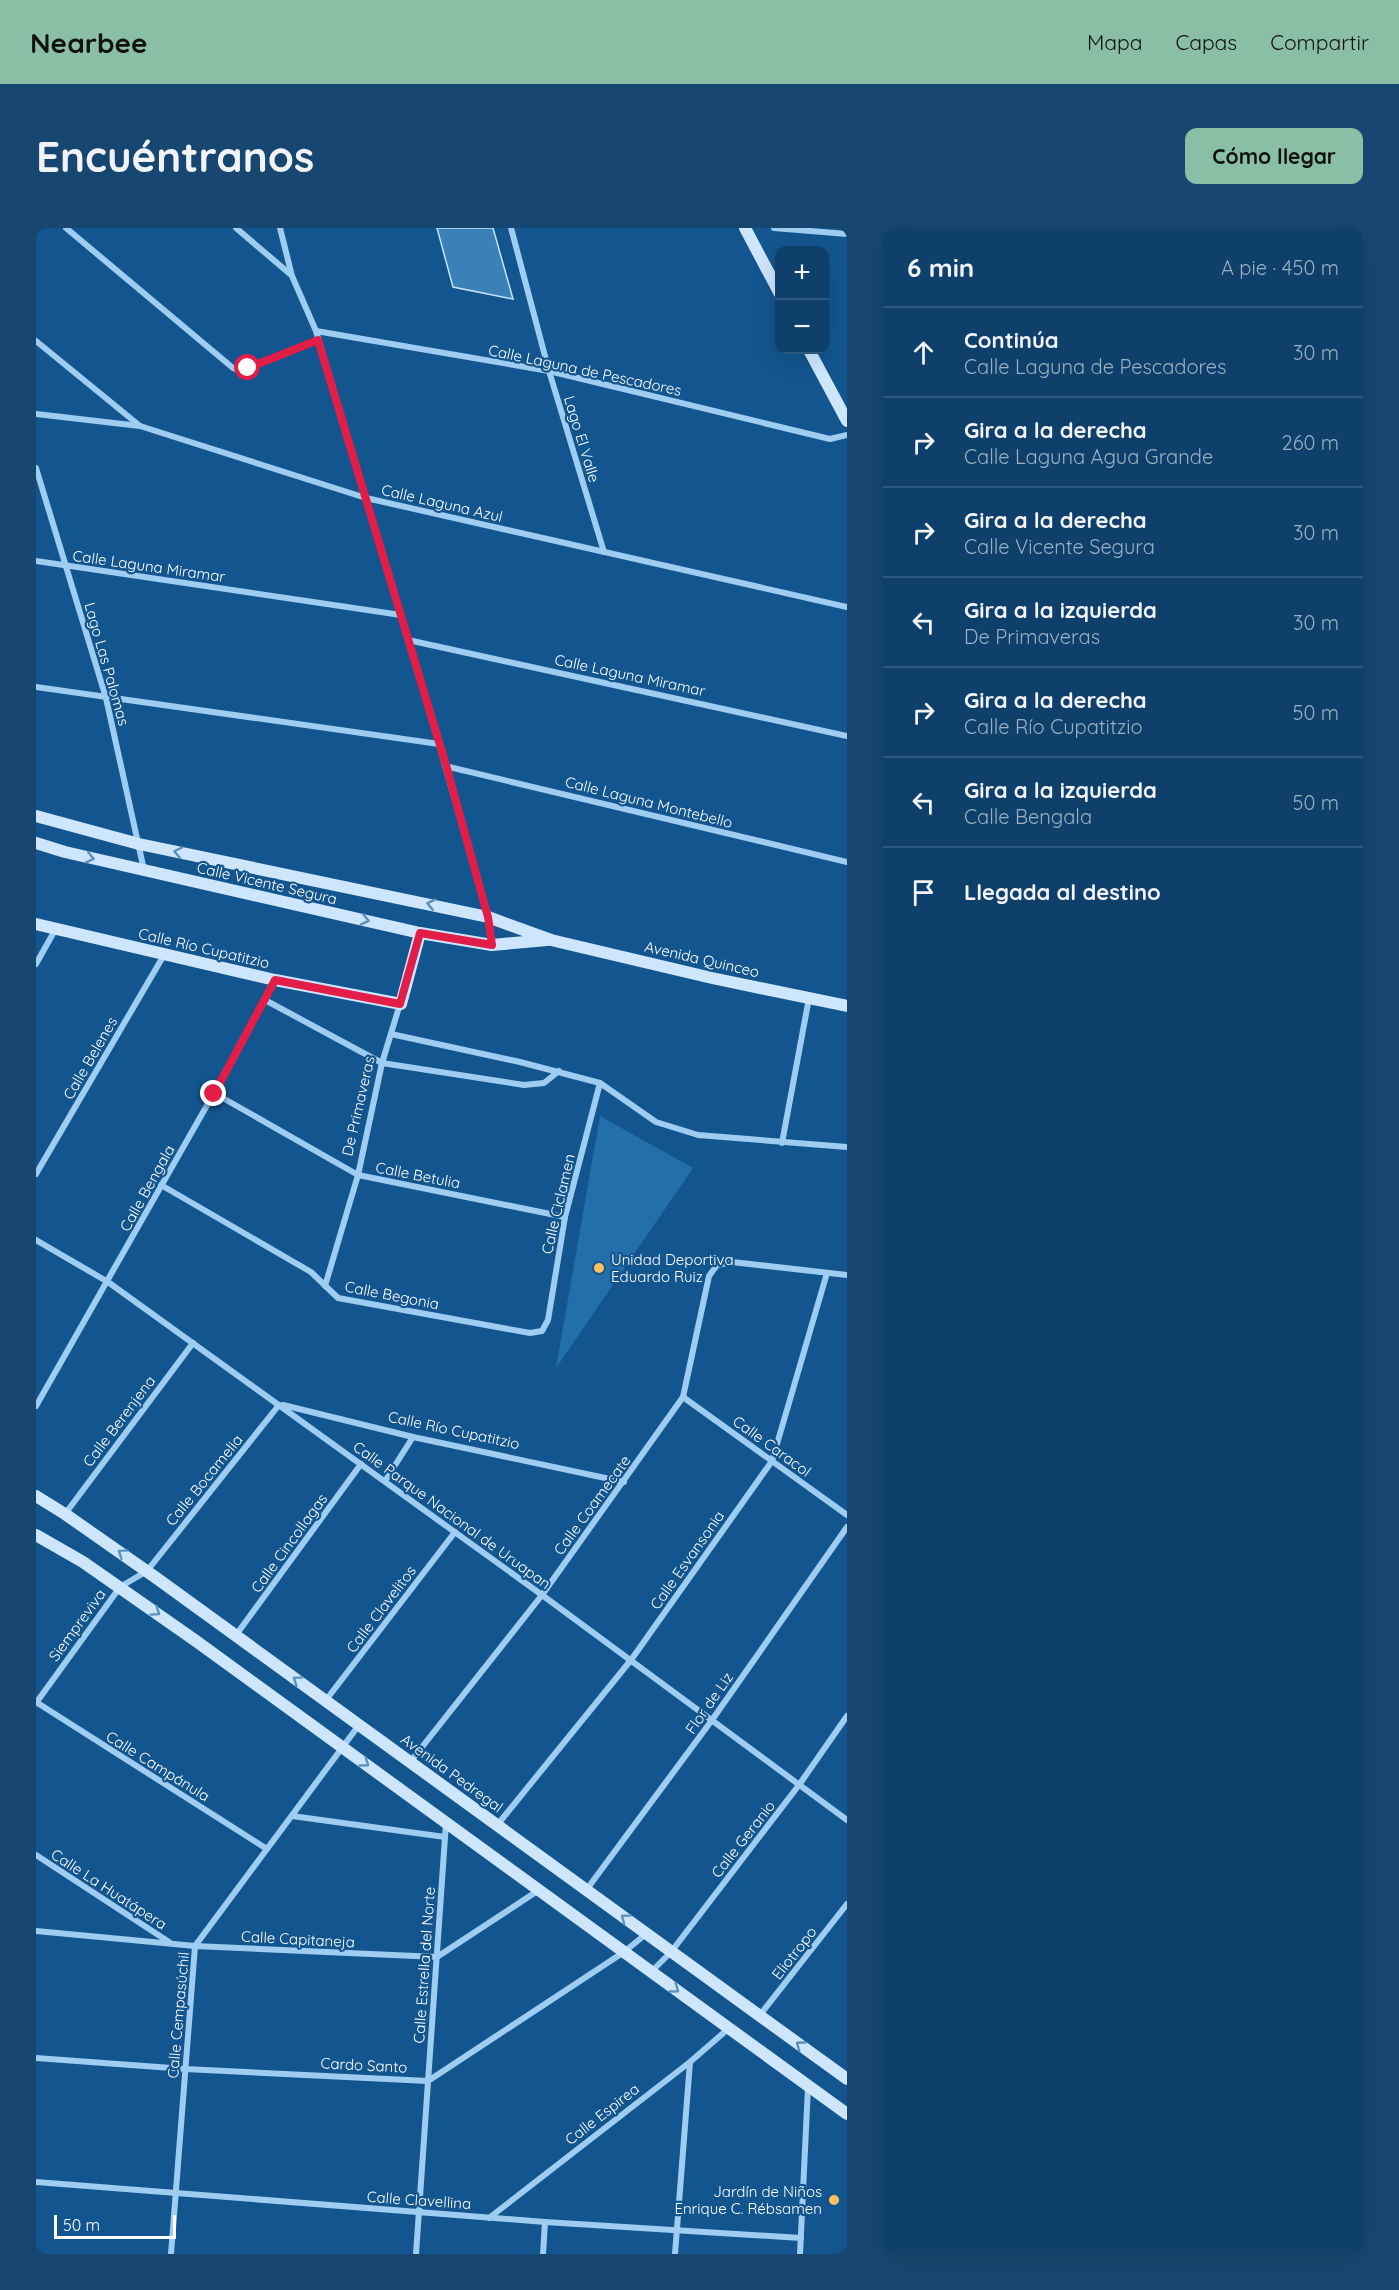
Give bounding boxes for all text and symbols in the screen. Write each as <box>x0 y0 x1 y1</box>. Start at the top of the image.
text: Nearbee <box>30 25 148 60</box>
text: Mapa <box>1087 29 1142 55</box>
text: Capas <box>1175 29 1237 55</box>
text: Compartir <box>1270 29 1369 55</box>
button: Cómo llegar <box>1185 128 1363 184</box>
text: Encuéntranos <box>36 130 314 183</box>
map controls <box>775 246 829 354</box>
button: + <box>775 246 829 300</box>
text: 6 min <box>907 251 974 284</box>
text: A pie · 450 m <box>1221 255 1339 280</box>
button: − <box>775 300 829 354</box>
text: Continúa <box>964 326 1059 354</box>
icon: ahead <box>907 336 940 369</box>
street label: Calle Laguna de Pescadores <box>487 340 683 400</box>
text: 30 m <box>1293 340 1339 365</box>
route start <box>234 354 260 380</box>
text: Calle Laguna de Pescadores <box>964 354 1226 379</box>
street label: Lago El Valle <box>560 393 604 485</box>
text: Gira a la derecha <box>964 416 1147 444</box>
icon: right <box>907 426 940 459</box>
text: 260 m <box>1282 430 1339 455</box>
text: Calle Laguna Agua Grande <box>964 444 1213 469</box>
street label: Calle Laguna Azul <box>380 480 504 526</box>
text: Gira a la derecha <box>964 506 1147 534</box>
icon: right <box>907 516 940 549</box>
text: 30 m <box>1293 520 1339 545</box>
text: Calle Vicente Segura <box>964 534 1155 559</box>
street label: Calle Laguna Miramar <box>72 546 227 586</box>
text: Gira a la izquierda <box>964 596 1157 624</box>
street label: Lago Las Palomas <box>80 600 134 728</box>
icon: left <box>907 606 940 639</box>
text: 30 m <box>1293 610 1339 635</box>
text: De Primaveras <box>964 624 1100 649</box>
street label: Calle Laguna Miramar <box>553 650 707 700</box>
text: Gira a la derecha <box>964 686 1147 714</box>
icon: right <box>907 696 940 729</box>
text: 50 m <box>1293 700 1339 725</box>
text: Calle Río Cupatitzio <box>964 714 1143 739</box>
street label: Calle Laguna Montebello <box>563 772 735 832</box>
text: Gira a la izquierda <box>964 776 1157 804</box>
icon: left <box>907 786 940 819</box>
text: 50 m <box>1293 790 1339 815</box>
text: Calle Bengala <box>964 804 1092 829</box>
one-way arrow <box>174 846 184 859</box>
one-way arrow <box>85 851 95 864</box>
street label: Calle Vicente Segura <box>195 858 339 908</box>
icon: arrive <box>907 876 940 909</box>
text: Llegada al destino <box>964 878 1161 906</box>
one-way arrow <box>426 899 436 912</box>
one-way arrow <box>360 913 370 926</box>
street label: Calle Río Cupatitzio <box>137 924 271 972</box>
street label: Avenida Quinceo <box>643 937 761 981</box>
street label: Calle Belenes <box>59 1013 121 1103</box>
street label: De Primaveras <box>337 1054 379 1158</box>
route end <box>200 1080 226 1106</box>
street label: Calle Bengala <box>115 1141 179 1235</box>
street label: Calle Ciclamen <box>537 1152 579 1256</box>
street label: Calle Betulia <box>374 1157 462 1193</box>
place label: Unidad Deportiva Eduardo Ruiz <box>611 1250 734 1286</box>
marker: Unidad Deportiva Eduardo Ruiz <box>592 1261 606 1275</box>
street label: Calle Begonia <box>343 1277 441 1313</box>
street label: Calle Berenjena <box>79 1372 159 1470</box>
street label: Calle Río Cupatitzio <box>387 1407 521 1453</box>
street label: Calle Caracol <box>729 1411 815 1481</box>
street label: Calle Bocamelia <box>161 1431 247 1529</box>
street label: Calle Parque Nacional de Uruapan <box>349 1437 555 1593</box>
street label: Calle Coamecate <box>549 1451 635 1559</box>
street label: Calle Cincollagas <box>247 1490 331 1596</box>
street label: Calle Esvansonia <box>646 1507 728 1613</box>
one-way arrow <box>118 1549 129 1560</box>
street label: Calle Clavelitos <box>342 1562 420 1656</box>
street label: Siempreviva <box>44 1585 110 1665</box>
one-way arrow <box>149 1605 160 1616</box>
street label: Flor de Liz <box>681 1669 737 1737</box>
one-way arrow <box>293 1676 304 1687</box>
street label: Calle Campánula <box>103 1726 213 1806</box>
street label: Avenida Pedregal <box>397 1730 507 1816</box>
one-way arrow <box>358 1756 369 1767</box>
street label: Calle Geranio <box>707 1797 779 1881</box>
street label: Calle La Huatápera <box>48 1844 170 1934</box>
street label: Calle Estrella del Norte <box>409 1886 439 2044</box>
one-way arrow <box>620 1914 631 1925</box>
street label: Eliotropo <box>767 1923 821 1983</box>
street label: Calle Capitaneja <box>241 1927 355 1951</box>
street label: Calle Cempasúchil <box>163 1951 193 2079</box>
one-way arrow <box>669 1982 680 1993</box>
one-way arrow <box>795 2041 806 2052</box>
street label: Cardo Santo <box>320 2053 408 2077</box>
street label: Calle Espirea <box>561 2079 643 2149</box>
place label: Jardín de Niños Enrique C. Rébsamen <box>674 2182 822 2218</box>
street label: Calle Clavellina <box>366 2187 472 2213</box>
marker: Jardín de Niños Enrique C. Rébsamen <box>827 2193 841 2207</box>
scale bar <box>54 2212 176 2240</box>
text: 50 m <box>63 2215 100 2235</box>

